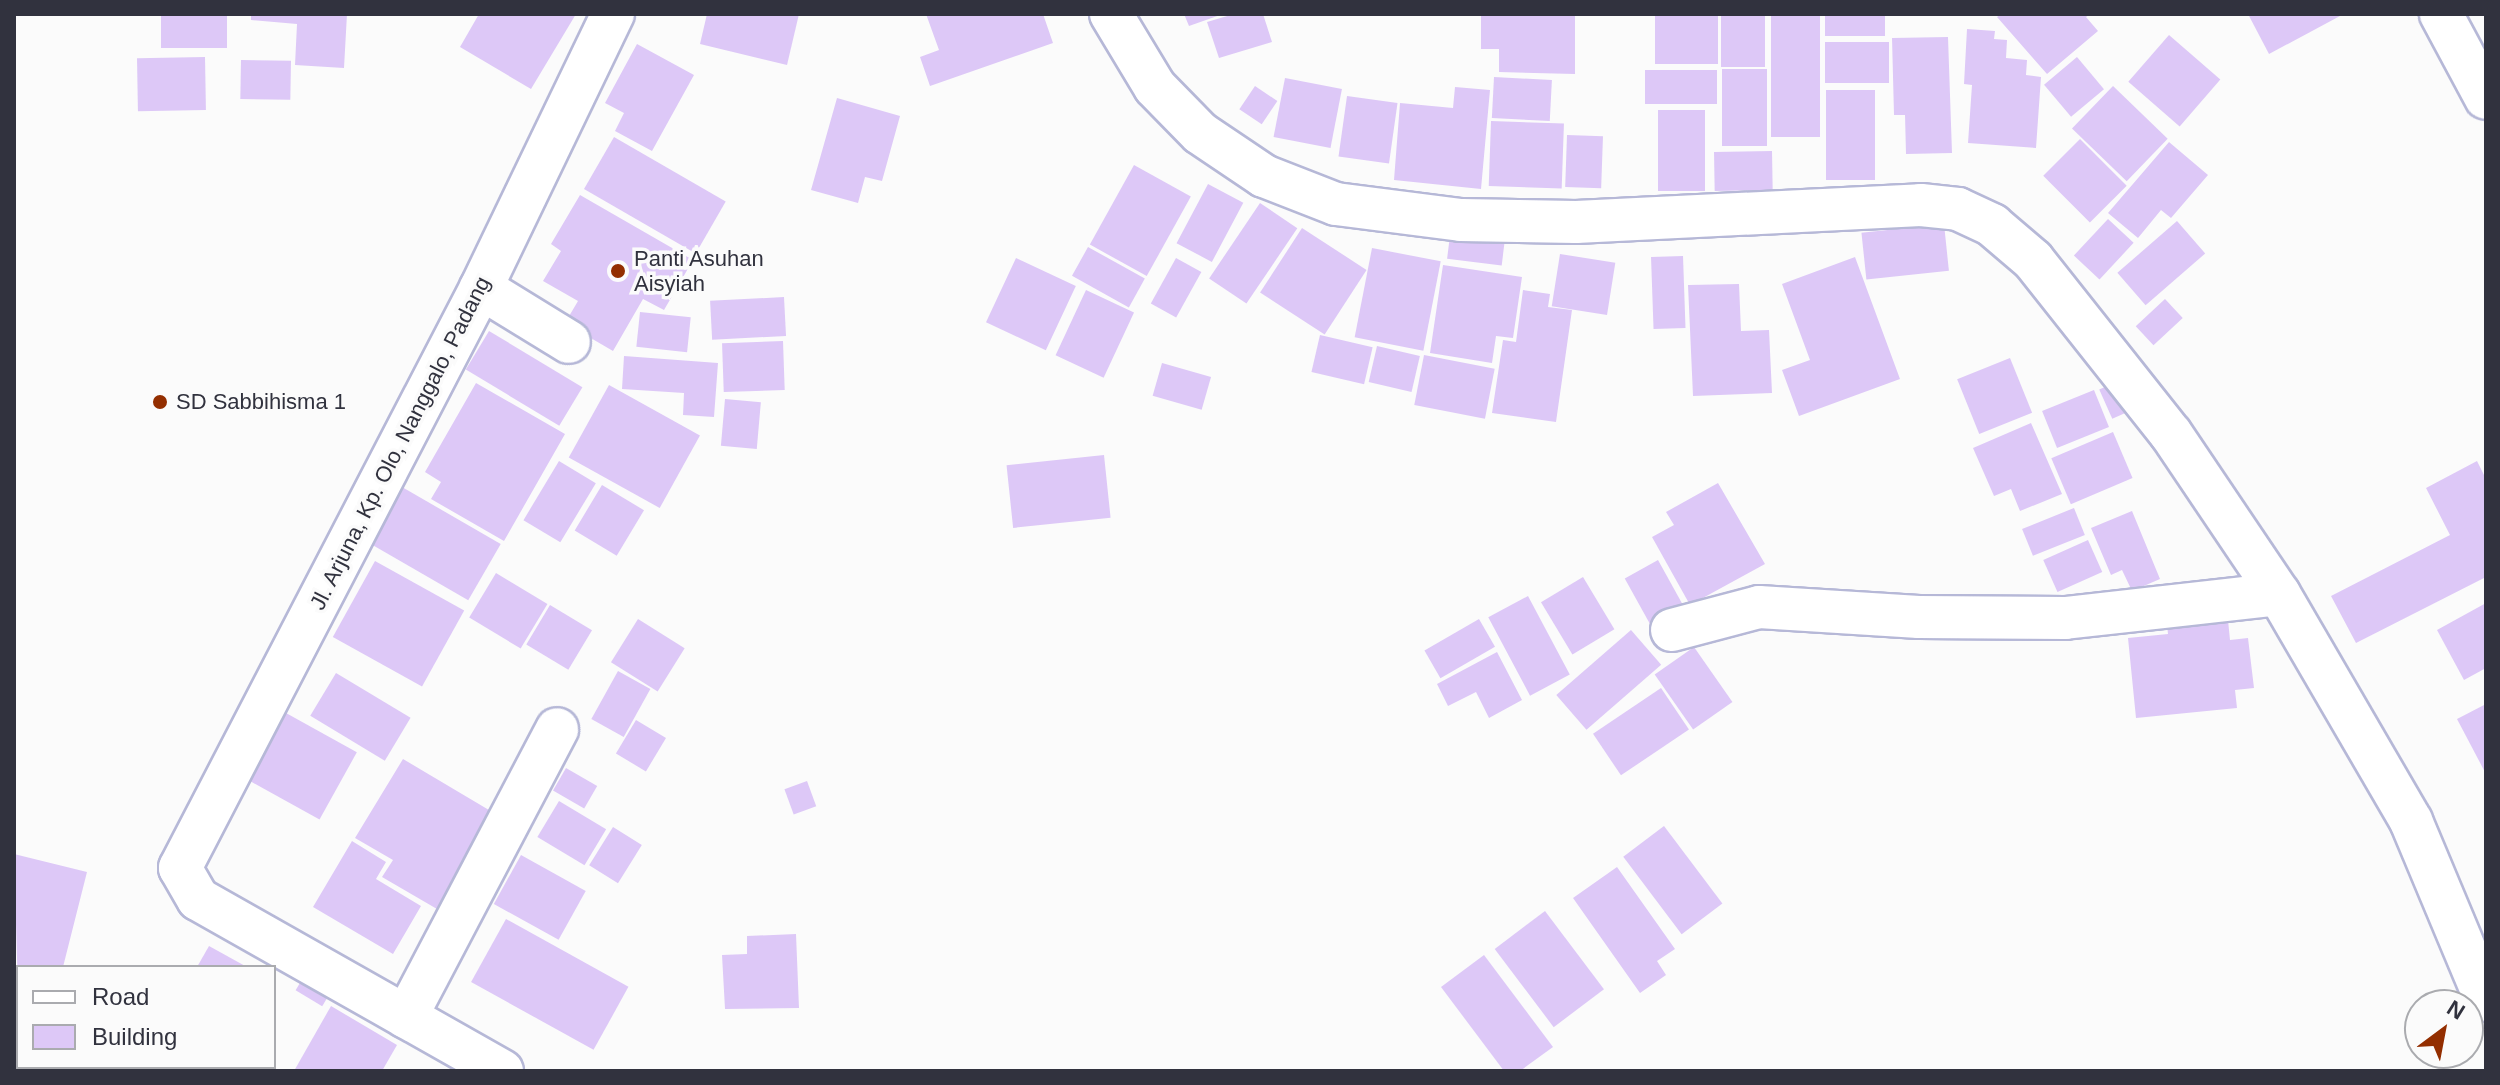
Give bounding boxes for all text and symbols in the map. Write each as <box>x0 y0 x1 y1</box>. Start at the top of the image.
place label: Panti Asuhan Aisyiah <box>634 245 765 296</box>
marker: Panti Asuhan Aisyiah <box>609 262 627 280</box>
street label: Jl. Arjuna, Kp. Olo, Nanggalo, Padang <box>304 271 496 615</box>
place label: SD Sabbihisma 1 <box>176 389 346 415</box>
marker: SD Sabbihisma 1 <box>151 393 169 411</box>
legend <box>16 965 276 1069</box>
text: Road <box>92 983 149 1010</box>
north arrow <box>2404 989 2484 1069</box>
text: N <box>2443 995 2469 1025</box>
text: Building <box>92 1023 177 1050</box>

